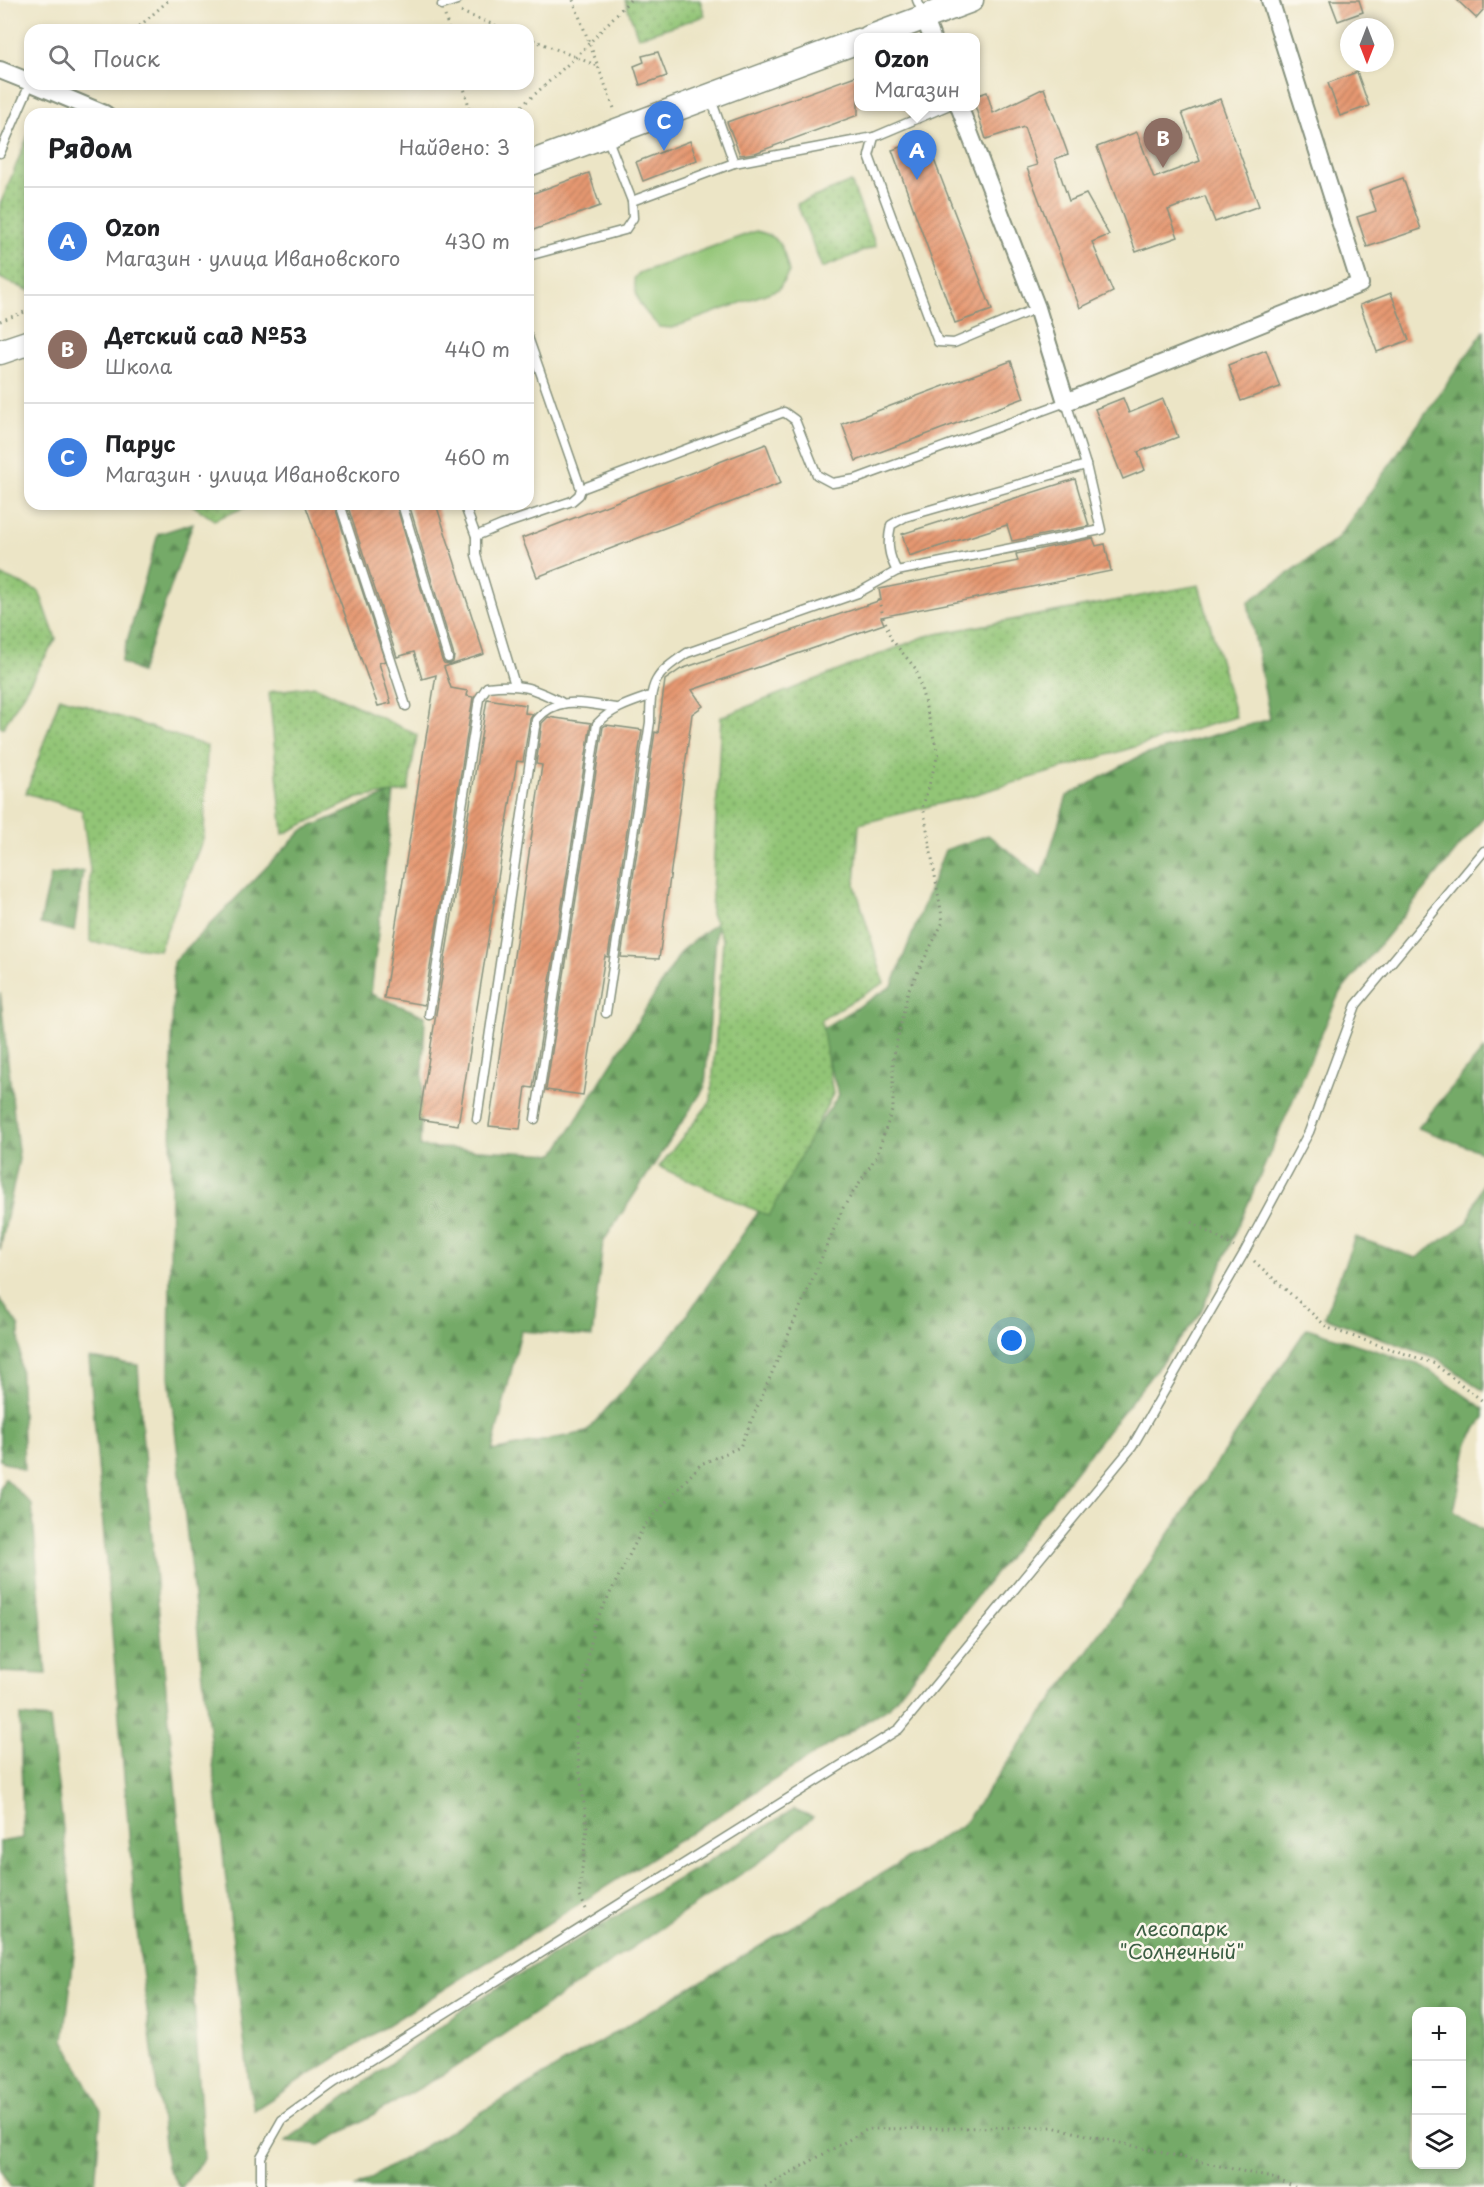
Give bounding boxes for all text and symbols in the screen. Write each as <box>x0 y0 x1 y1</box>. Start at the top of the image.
north arrow <box>1340 18 1394 72</box>
search box <box>24 24 534 90</box>
popup <box>854 33 980 111</box>
icon: search <box>45 41 78 74</box>
text: Поиск <box>93 41 160 74</box>
text: Ozon <box>874 41 929 74</box>
text: Магазин <box>874 74 960 104</box>
pin: C <box>644 102 684 151</box>
pin: B <box>1144 118 1182 168</box>
text: Рядом <box>48 128 133 167</box>
pin: A <box>898 130 936 180</box>
text: Найдено: 3 <box>399 132 510 162</box>
text: Ozon <box>105 210 160 243</box>
text: A <box>60 226 75 256</box>
text: 430 m <box>445 226 510 256</box>
text: Магазин · улица Ивановского <box>105 243 400 273</box>
text: Детский сад №53 <box>105 318 307 351</box>
text: B <box>61 334 74 364</box>
text: 440 m <box>445 334 510 364</box>
text: Школа <box>105 351 172 381</box>
text: Парус <box>105 426 176 459</box>
text: C <box>60 442 75 472</box>
text: 460 m <box>444 442 510 472</box>
text: Магазин · улица Ивановского <box>105 459 400 489</box>
your location <box>997 1326 1026 1355</box>
park label: лесопарк "Солнечный" <box>1119 1913 1245 1966</box>
map controls <box>1412 2007 1466 2169</box>
button: + <box>1412 2007 1466 2061</box>
button: − <box>1412 2061 1466 2115</box>
button: layers <box>1412 2115 1466 2169</box>

